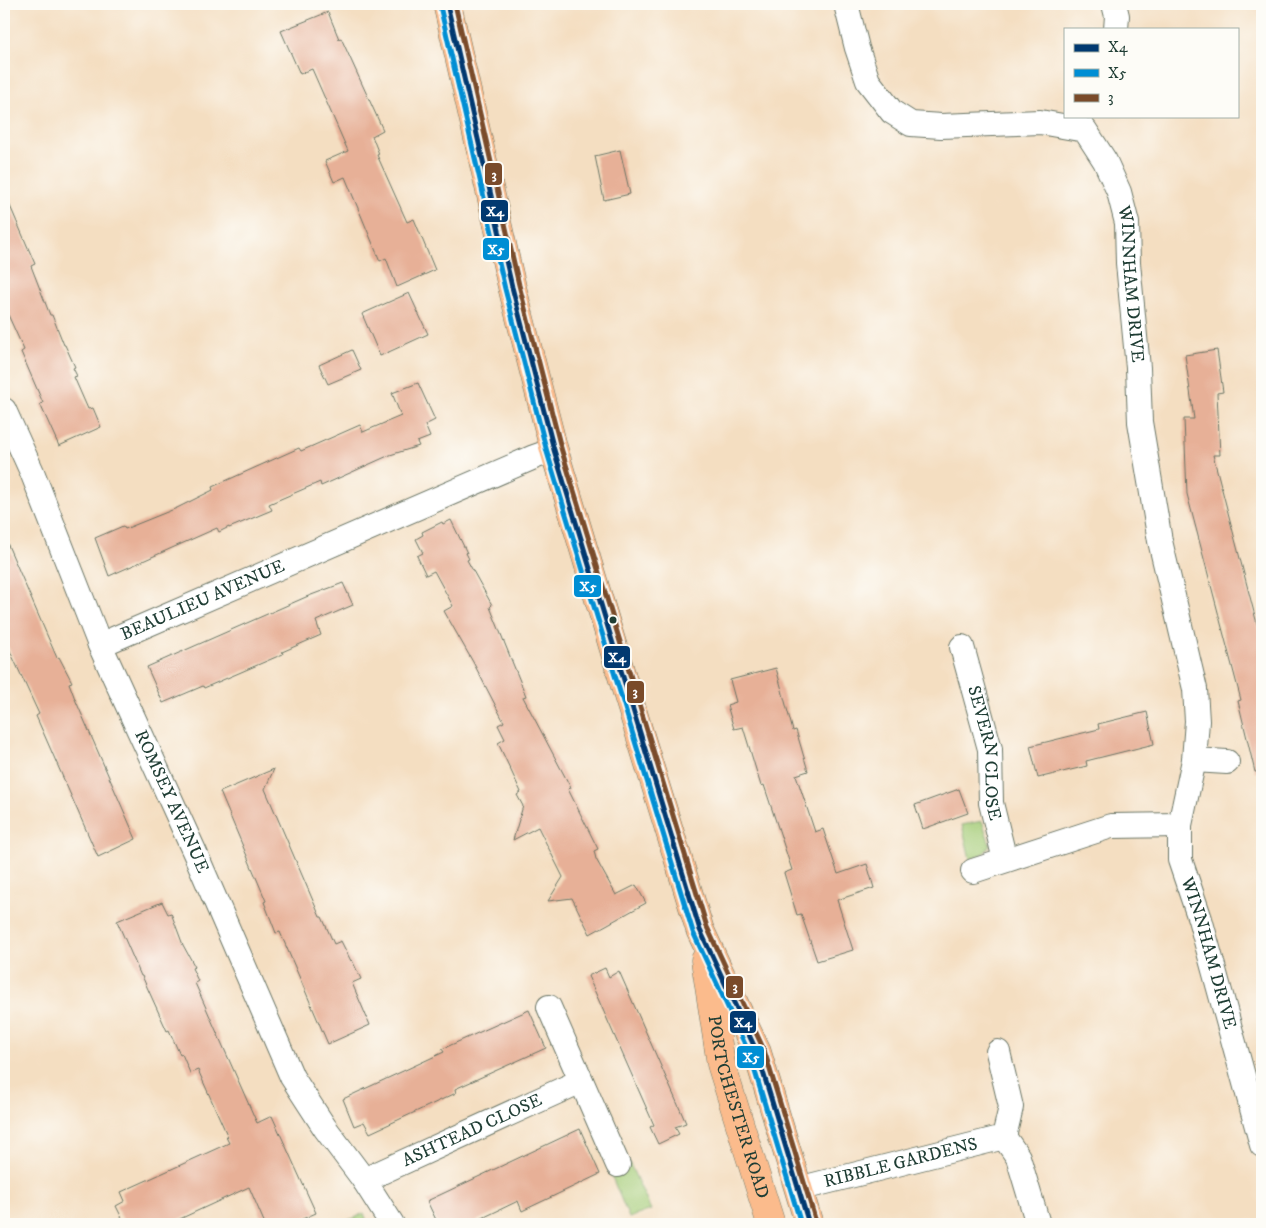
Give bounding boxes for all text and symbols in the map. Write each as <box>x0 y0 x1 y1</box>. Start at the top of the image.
legend <box>1064 28 1238 118</box>
text: X4 <box>1108 38 1128 57</box>
text: X5 <box>1108 64 1127 83</box>
text: 3 <box>1108 88 1114 107</box>
line badge: 3 <box>484 162 503 186</box>
text: 3 <box>491 166 497 184</box>
line badge: X4 <box>480 199 509 223</box>
text: X4 <box>486 203 505 221</box>
street label: WINNHAM DRIVE <box>1112 203 1148 364</box>
line badge: X5 <box>482 237 510 261</box>
text: X5 <box>487 241 505 259</box>
street label: BEAULIEU AVENUE <box>117 555 288 646</box>
line badge: X5 <box>573 574 602 598</box>
text: X5 <box>579 578 597 596</box>
unlabelled marker <box>608 615 618 625</box>
line badge: X4 <box>603 645 631 669</box>
text: X4 <box>608 649 627 667</box>
line badge: 3 <box>626 680 645 704</box>
text: 3 <box>632 683 638 701</box>
street label: SEVERN CLOSE <box>962 683 1006 823</box>
street label: ROMSEY AVENUE <box>129 727 213 877</box>
street label: WINNHAM DRIVE <box>1175 873 1241 1032</box>
line badge: 3 <box>725 975 744 999</box>
text: 3 <box>732 978 738 996</box>
line badge: X4 <box>729 1010 757 1034</box>
street label: PORTCHESTER ROAD <box>703 1014 773 1201</box>
text: X4 <box>734 1014 753 1032</box>
line badge: X5 <box>736 1045 765 1069</box>
text: X5 <box>742 1049 760 1067</box>
street label: ASHTEAD CLOSE <box>399 1089 546 1172</box>
street label: RIBBLE GARDENS <box>822 1133 980 1193</box>

